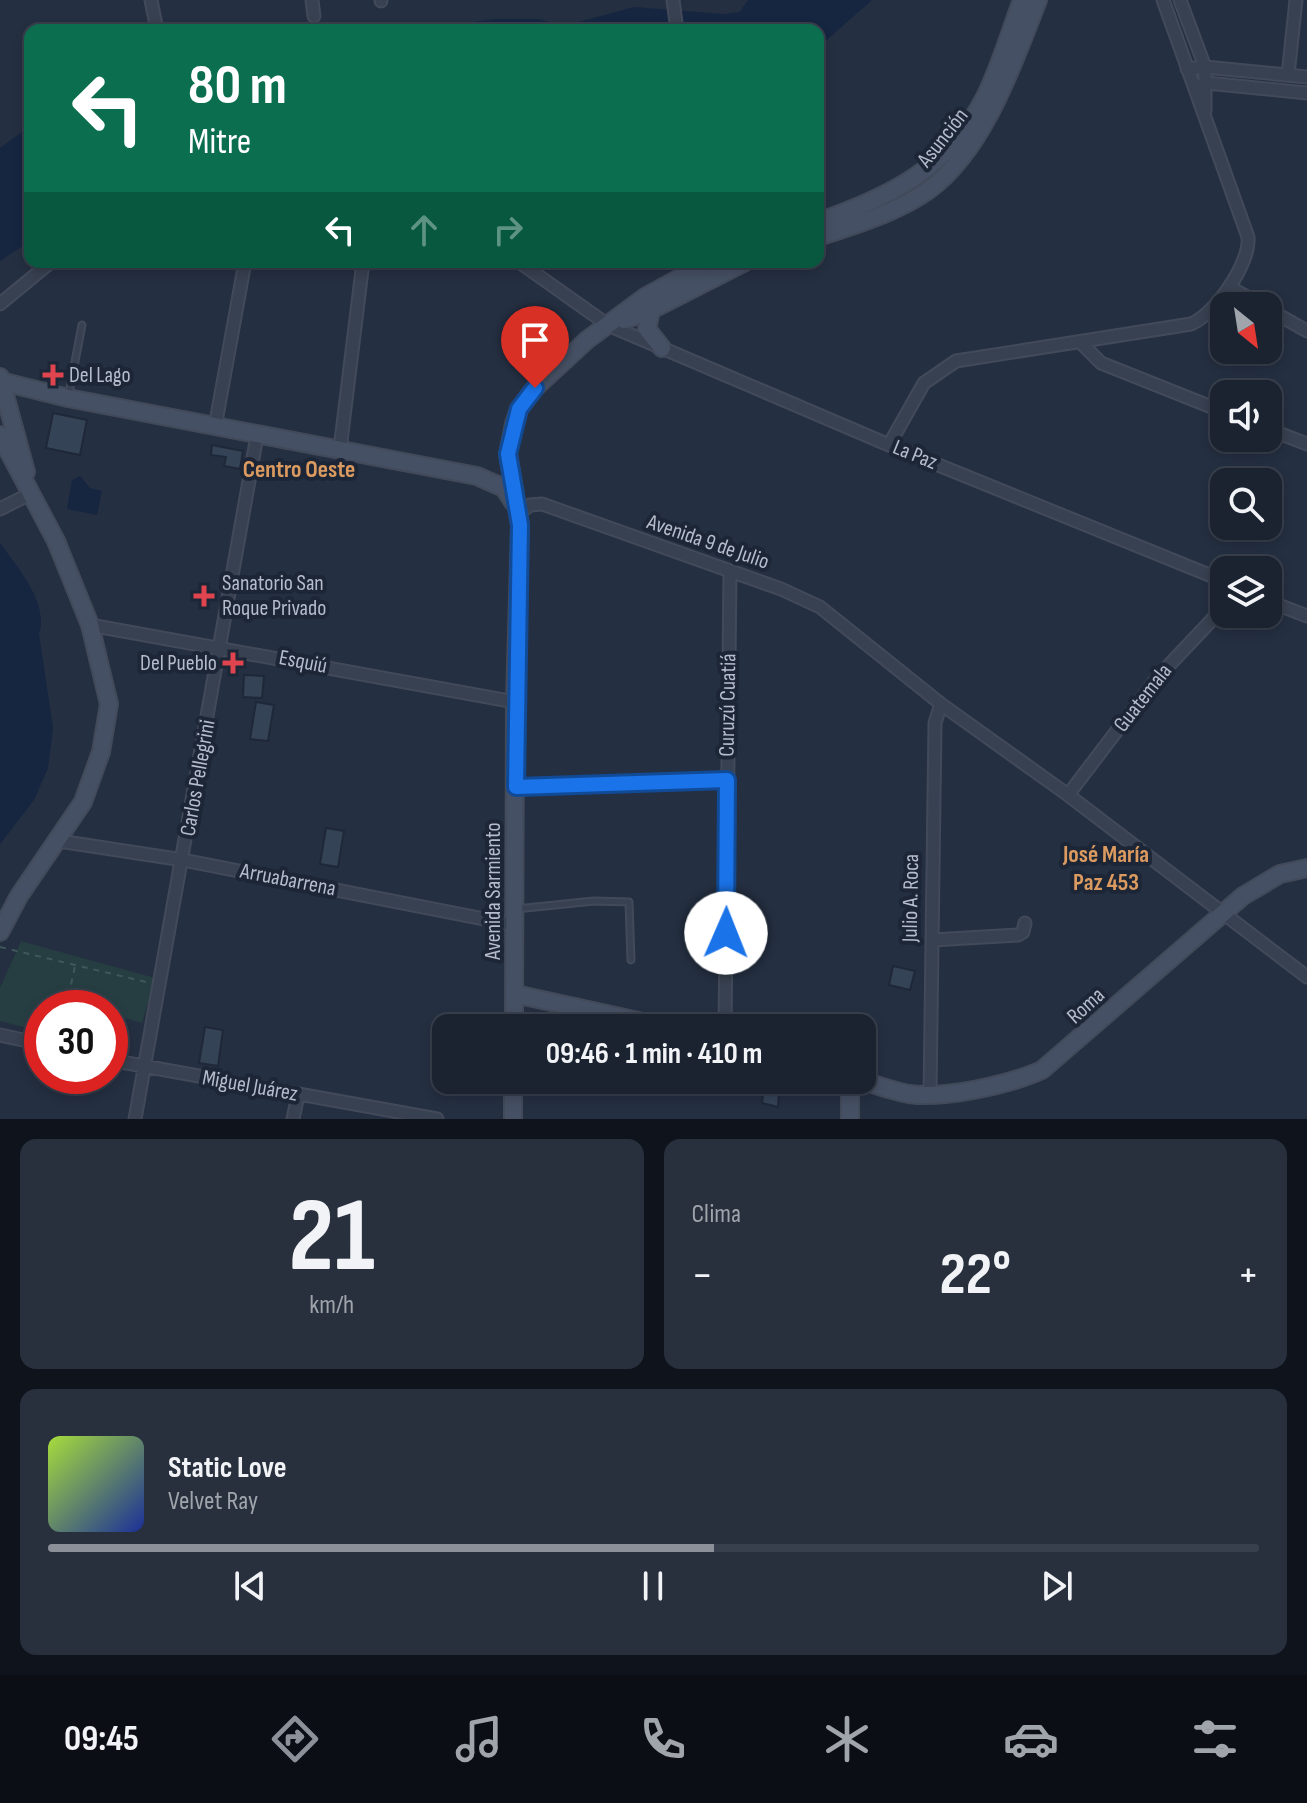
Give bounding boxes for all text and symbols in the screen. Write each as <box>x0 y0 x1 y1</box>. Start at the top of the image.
text: 80 m <box>188 53 287 120</box>
icon: left <box>56 56 160 160</box>
street label: Asunción <box>911 103 974 174</box>
text: Mitre <box>188 121 251 164</box>
icon: left <box>318 208 362 252</box>
icon: ahead <box>402 208 446 252</box>
icon: right <box>486 208 530 252</box>
north arrow <box>1210 292 1282 364</box>
map controls <box>1210 292 1282 628</box>
pin <box>501 306 569 388</box>
icon: arrive <box>513 318 557 362</box>
place label: Del Lago <box>69 362 131 389</box>
marker: Del Lago <box>44 366 62 384</box>
button: sound <box>1210 380 1282 452</box>
street label: La Paz <box>889 434 941 476</box>
district label: Centro Oeste <box>243 455 355 484</box>
button: search <box>1210 468 1282 540</box>
street label: Avenida 9 de Julio <box>643 508 773 575</box>
button: layers <box>1210 556 1282 628</box>
place label: Sanatorio San Roque Privado <box>222 570 326 622</box>
marker: Sanatorio San Roque Privado <box>193 585 215 607</box>
street label: Esquiú <box>277 644 329 680</box>
place label: Del Pueblo <box>140 650 217 677</box>
street label: Curuzú Cuatiá <box>714 653 742 757</box>
marker: Del Pueblo <box>224 654 242 672</box>
street label: Guatemala <box>1108 658 1178 738</box>
street label: Carlos Pellegrini <box>174 718 222 838</box>
street label: Avenida Sarmiento <box>480 822 507 961</box>
district label: José María Paz 453 <box>1062 840 1149 897</box>
street label: Julio A. Roca <box>897 854 925 943</box>
street label: Arruabarrena <box>237 857 338 902</box>
position arrow <box>684 891 768 975</box>
street label: Roma <box>1062 982 1110 1030</box>
speed limit sign: 30 <box>24 990 128 1094</box>
text: 09:46 · 1 min · 410 m <box>546 1036 762 1072</box>
street label: Miguel Juárez <box>200 1064 300 1108</box>
text: 21 <box>289 1175 375 1300</box>
text: Clima <box>692 1199 741 1230</box>
text: 22° <box>939 1239 1011 1311</box>
text: − <box>692 1249 713 1302</box>
text: + <box>1237 1249 1259 1302</box>
text: km/h <box>309 1290 354 1321</box>
text: Static Love <box>168 1450 287 1486</box>
text: Velvet Ray <box>168 1486 258 1517</box>
icon: previous <box>228 1564 272 1608</box>
icon: pause <box>631 1564 675 1608</box>
icon: next <box>1035 1564 1079 1608</box>
icon: directions <box>267 1711 323 1767</box>
icon: music <box>451 1711 507 1767</box>
icon: phone <box>635 1711 691 1767</box>
icon: climate <box>819 1711 875 1767</box>
icon: car <box>1003 1711 1059 1767</box>
icon: filters <box>1187 1711 1243 1767</box>
text: 09:45 <box>64 1718 139 1761</box>

